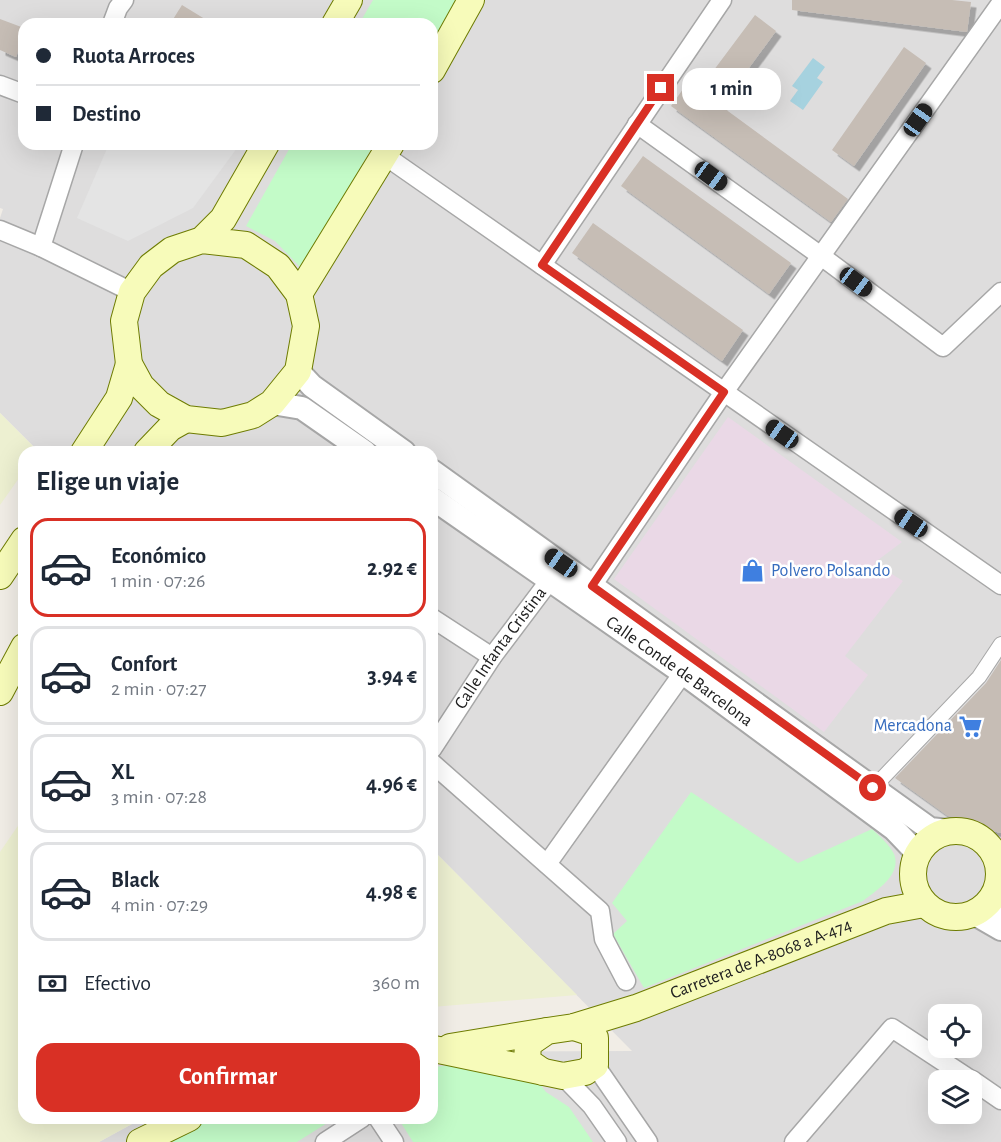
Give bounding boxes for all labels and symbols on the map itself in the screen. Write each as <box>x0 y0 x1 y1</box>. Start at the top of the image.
callout: 1 min <box>682 67 781 109</box>
route end <box>647 74 674 101</box>
car <box>900 100 936 140</box>
car <box>691 158 731 194</box>
car <box>836 264 876 300</box>
car <box>762 416 802 452</box>
car <box>891 505 931 541</box>
car <box>541 545 581 581</box>
shop icon: Polvero Polsando <box>740 558 766 584</box>
place label: Polvero Polsando <box>771 562 890 580</box>
street label: Calle Infanta Cristina <box>451 584 550 712</box>
street label: Calle Conde de Barcelona <box>603 613 756 730</box>
supermarket icon: Mercadona <box>957 713 983 739</box>
place label: Mercadona <box>873 717 952 735</box>
route start <box>859 774 886 801</box>
street label: Carretera de A-8068 a A-474 <box>668 916 855 1003</box>

